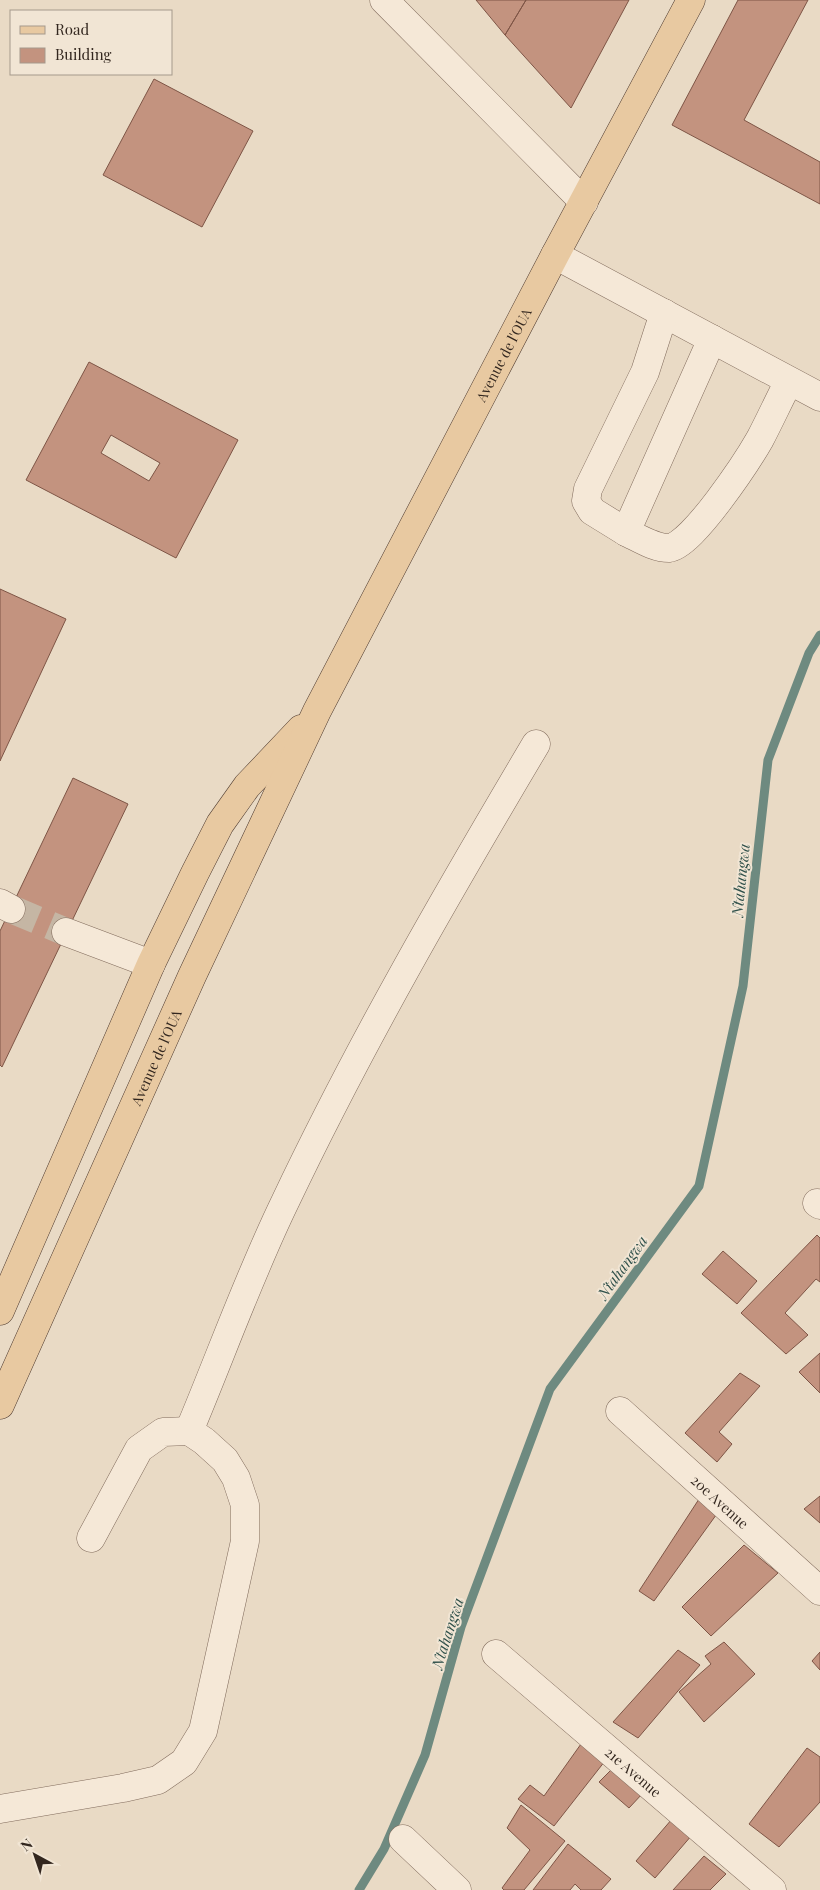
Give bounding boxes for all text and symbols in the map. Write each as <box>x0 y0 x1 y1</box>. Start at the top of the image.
legend <box>10 10 172 75</box>
text: Road <box>55 19 89 39</box>
text: Building <box>55 44 112 64</box>
street label: Avenue de l'OUA <box>470 304 535 406</box>
water label: Ntahangwa <box>726 842 754 919</box>
street label: Avenue de l'OUA <box>126 1006 185 1109</box>
water label: Ntahangwa <box>591 1231 652 1304</box>
street label: 20e Avenue <box>687 1470 753 1532</box>
water label: Ntahangwa <box>426 1595 468 1673</box>
street label: 21e Avenue <box>601 1742 666 1801</box>
north arrow <box>10 1830 60 1880</box>
text: N <box>16 1834 36 1855</box>

